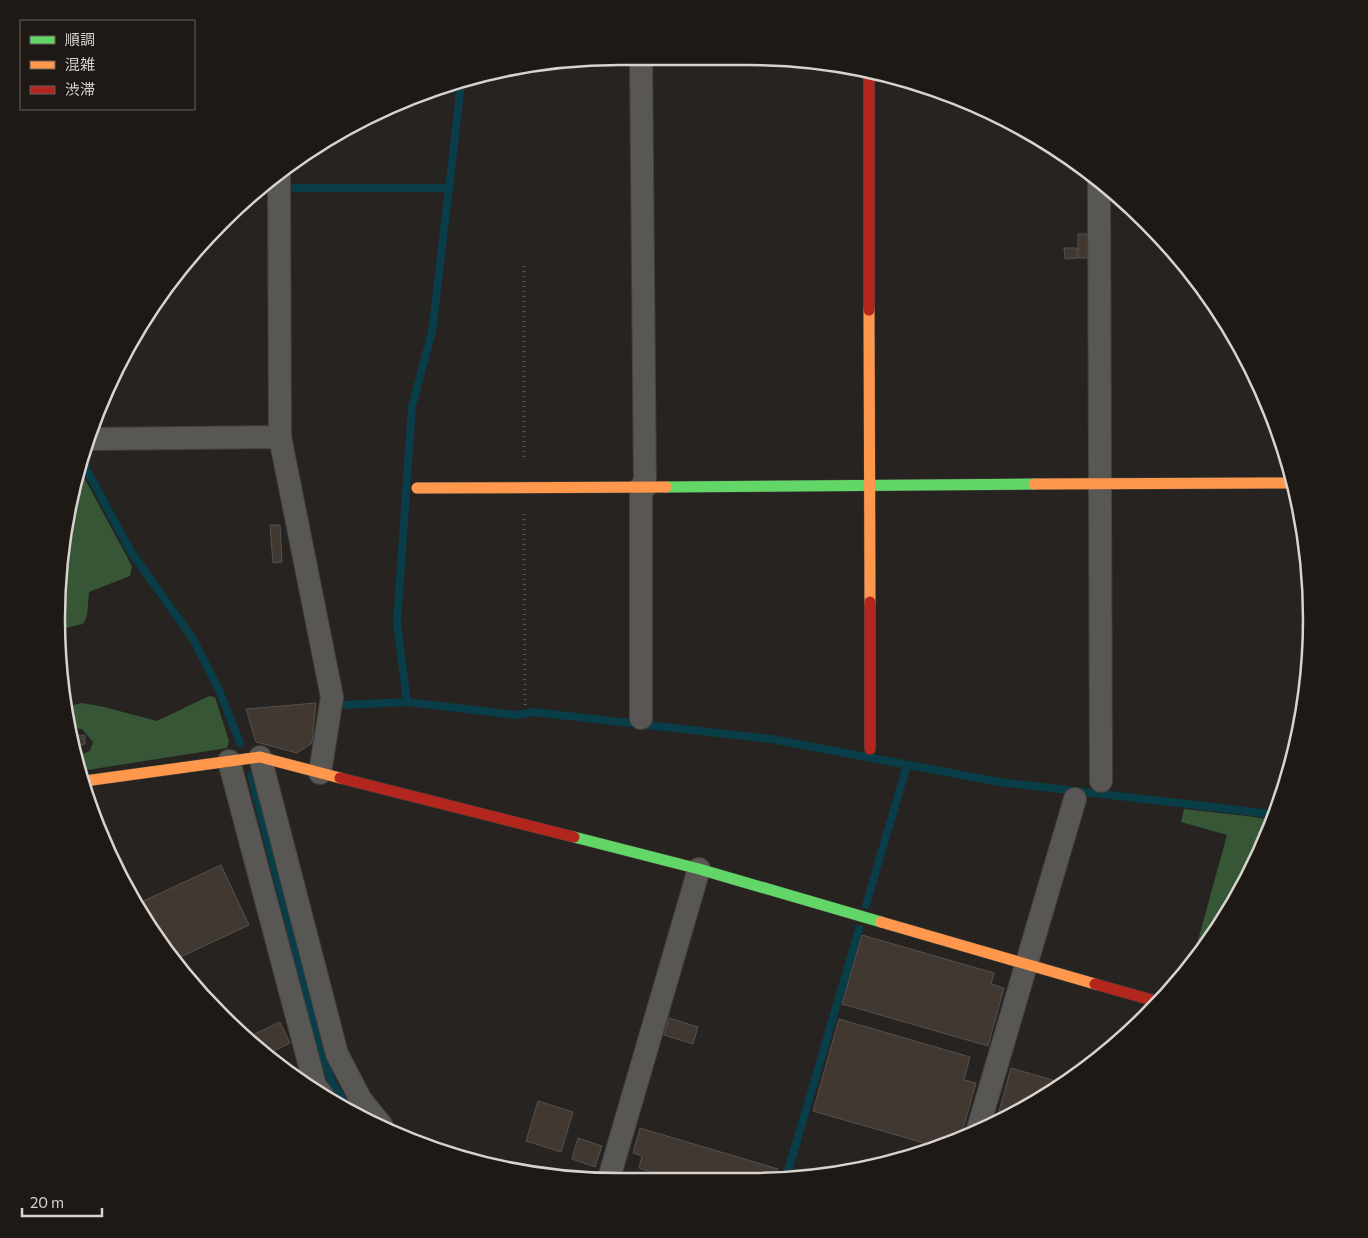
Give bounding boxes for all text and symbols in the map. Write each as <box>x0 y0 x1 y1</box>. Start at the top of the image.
legend <box>20 20 195 110</box>
text: 順調 <box>65 30 95 48</box>
text: 混雑 <box>65 55 95 73</box>
text: 渋滞 <box>65 80 95 98</box>
scale bar <box>22 1186 102 1218</box>
text: 20 m <box>30 1193 64 1211</box>

